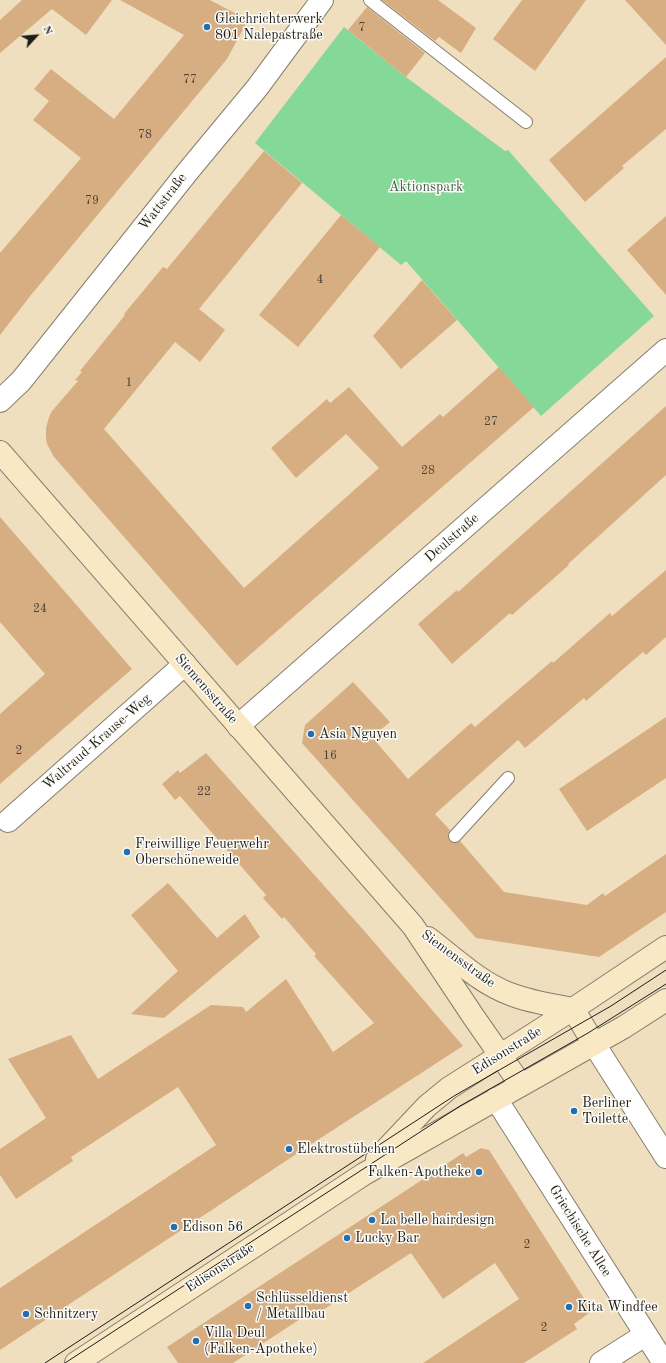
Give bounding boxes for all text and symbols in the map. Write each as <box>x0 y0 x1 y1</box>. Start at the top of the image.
place label: Gleichrichterwerk 801 Nalepastraße <box>215 11 323 44</box>
north arrow <box>16 16 56 56</box>
house number: 7 <box>359 21 365 35</box>
marker: Gleichrichterwerk 801 Nalepastraße <box>202 22 212 32</box>
text: N <box>40 24 54 37</box>
house number: 77 <box>183 73 197 87</box>
house number: 78 <box>138 128 152 142</box>
street label: Wattstraße <box>135 170 191 234</box>
park label: Aktionspark <box>389 179 463 195</box>
house number: 79 <box>85 194 99 208</box>
house number: 4 <box>317 273 323 287</box>
house number: 1 <box>126 376 132 390</box>
house number: 27 <box>484 415 498 429</box>
house number: 28 <box>421 464 435 478</box>
street label: Deulstraße <box>422 510 482 566</box>
house number: 24 <box>33 602 47 616</box>
street label: Siemensstraße <box>171 650 241 728</box>
street label: Waltraud-Krause-Weg <box>39 690 155 794</box>
place label: Asia Nguyen <box>319 726 397 742</box>
marker: Asia Nguyen <box>306 729 316 739</box>
house number: 2 <box>16 744 22 758</box>
house number: 16 <box>323 749 337 763</box>
house number: 22 <box>197 785 211 799</box>
place label: Freiwillige Feuerwehr Oberschöneweide <box>135 836 269 868</box>
marker: Freiwillige Feuerwehr Oberschöneweide <box>122 847 132 857</box>
street label: Siemensstraße <box>418 926 498 992</box>
street label: Edisonstraße <box>469 1023 545 1079</box>
place label: Berliner Toilette <box>582 1095 631 1128</box>
marker: Berliner Toilette <box>569 1106 579 1116</box>
place label: Elektrostübchen <box>297 1141 395 1157</box>
marker: Elektrostübchen <box>284 1144 294 1154</box>
place label: Falken-Apotheke <box>368 1164 471 1180</box>
marker: Falken-Apotheke <box>474 1167 484 1177</box>
street label: Griechische Allee <box>545 1182 615 1280</box>
place label: La belle hairdesign <box>380 1212 495 1228</box>
marker: La belle hairdesign <box>367 1215 377 1225</box>
place label: Edison 56 <box>182 1219 243 1235</box>
marker: Edison 56 <box>169 1222 179 1232</box>
place label: Lucky Bar <box>355 1230 419 1246</box>
marker: Lucky Bar <box>342 1233 352 1243</box>
house number: 2 <box>524 1238 530 1252</box>
street label: Edisonstraße <box>182 1240 258 1296</box>
place label: Schlüsseldienst / Metallbau <box>256 1290 348 1322</box>
place label: Kita Windfee <box>577 1299 658 1315</box>
marker: Schlüsseldienst / Metallbau <box>243 1301 253 1311</box>
marker: Kita Windfee <box>564 1302 574 1312</box>
place label: Schnitzery <box>34 1306 98 1322</box>
marker: Schnitzery <box>21 1309 31 1319</box>
house number: 2 <box>541 1321 547 1335</box>
place label: Villa Deul (Falken-Apotheke) <box>204 1325 318 1358</box>
marker: Villa Deul (Falken-Apotheke) <box>191 1336 201 1346</box>

